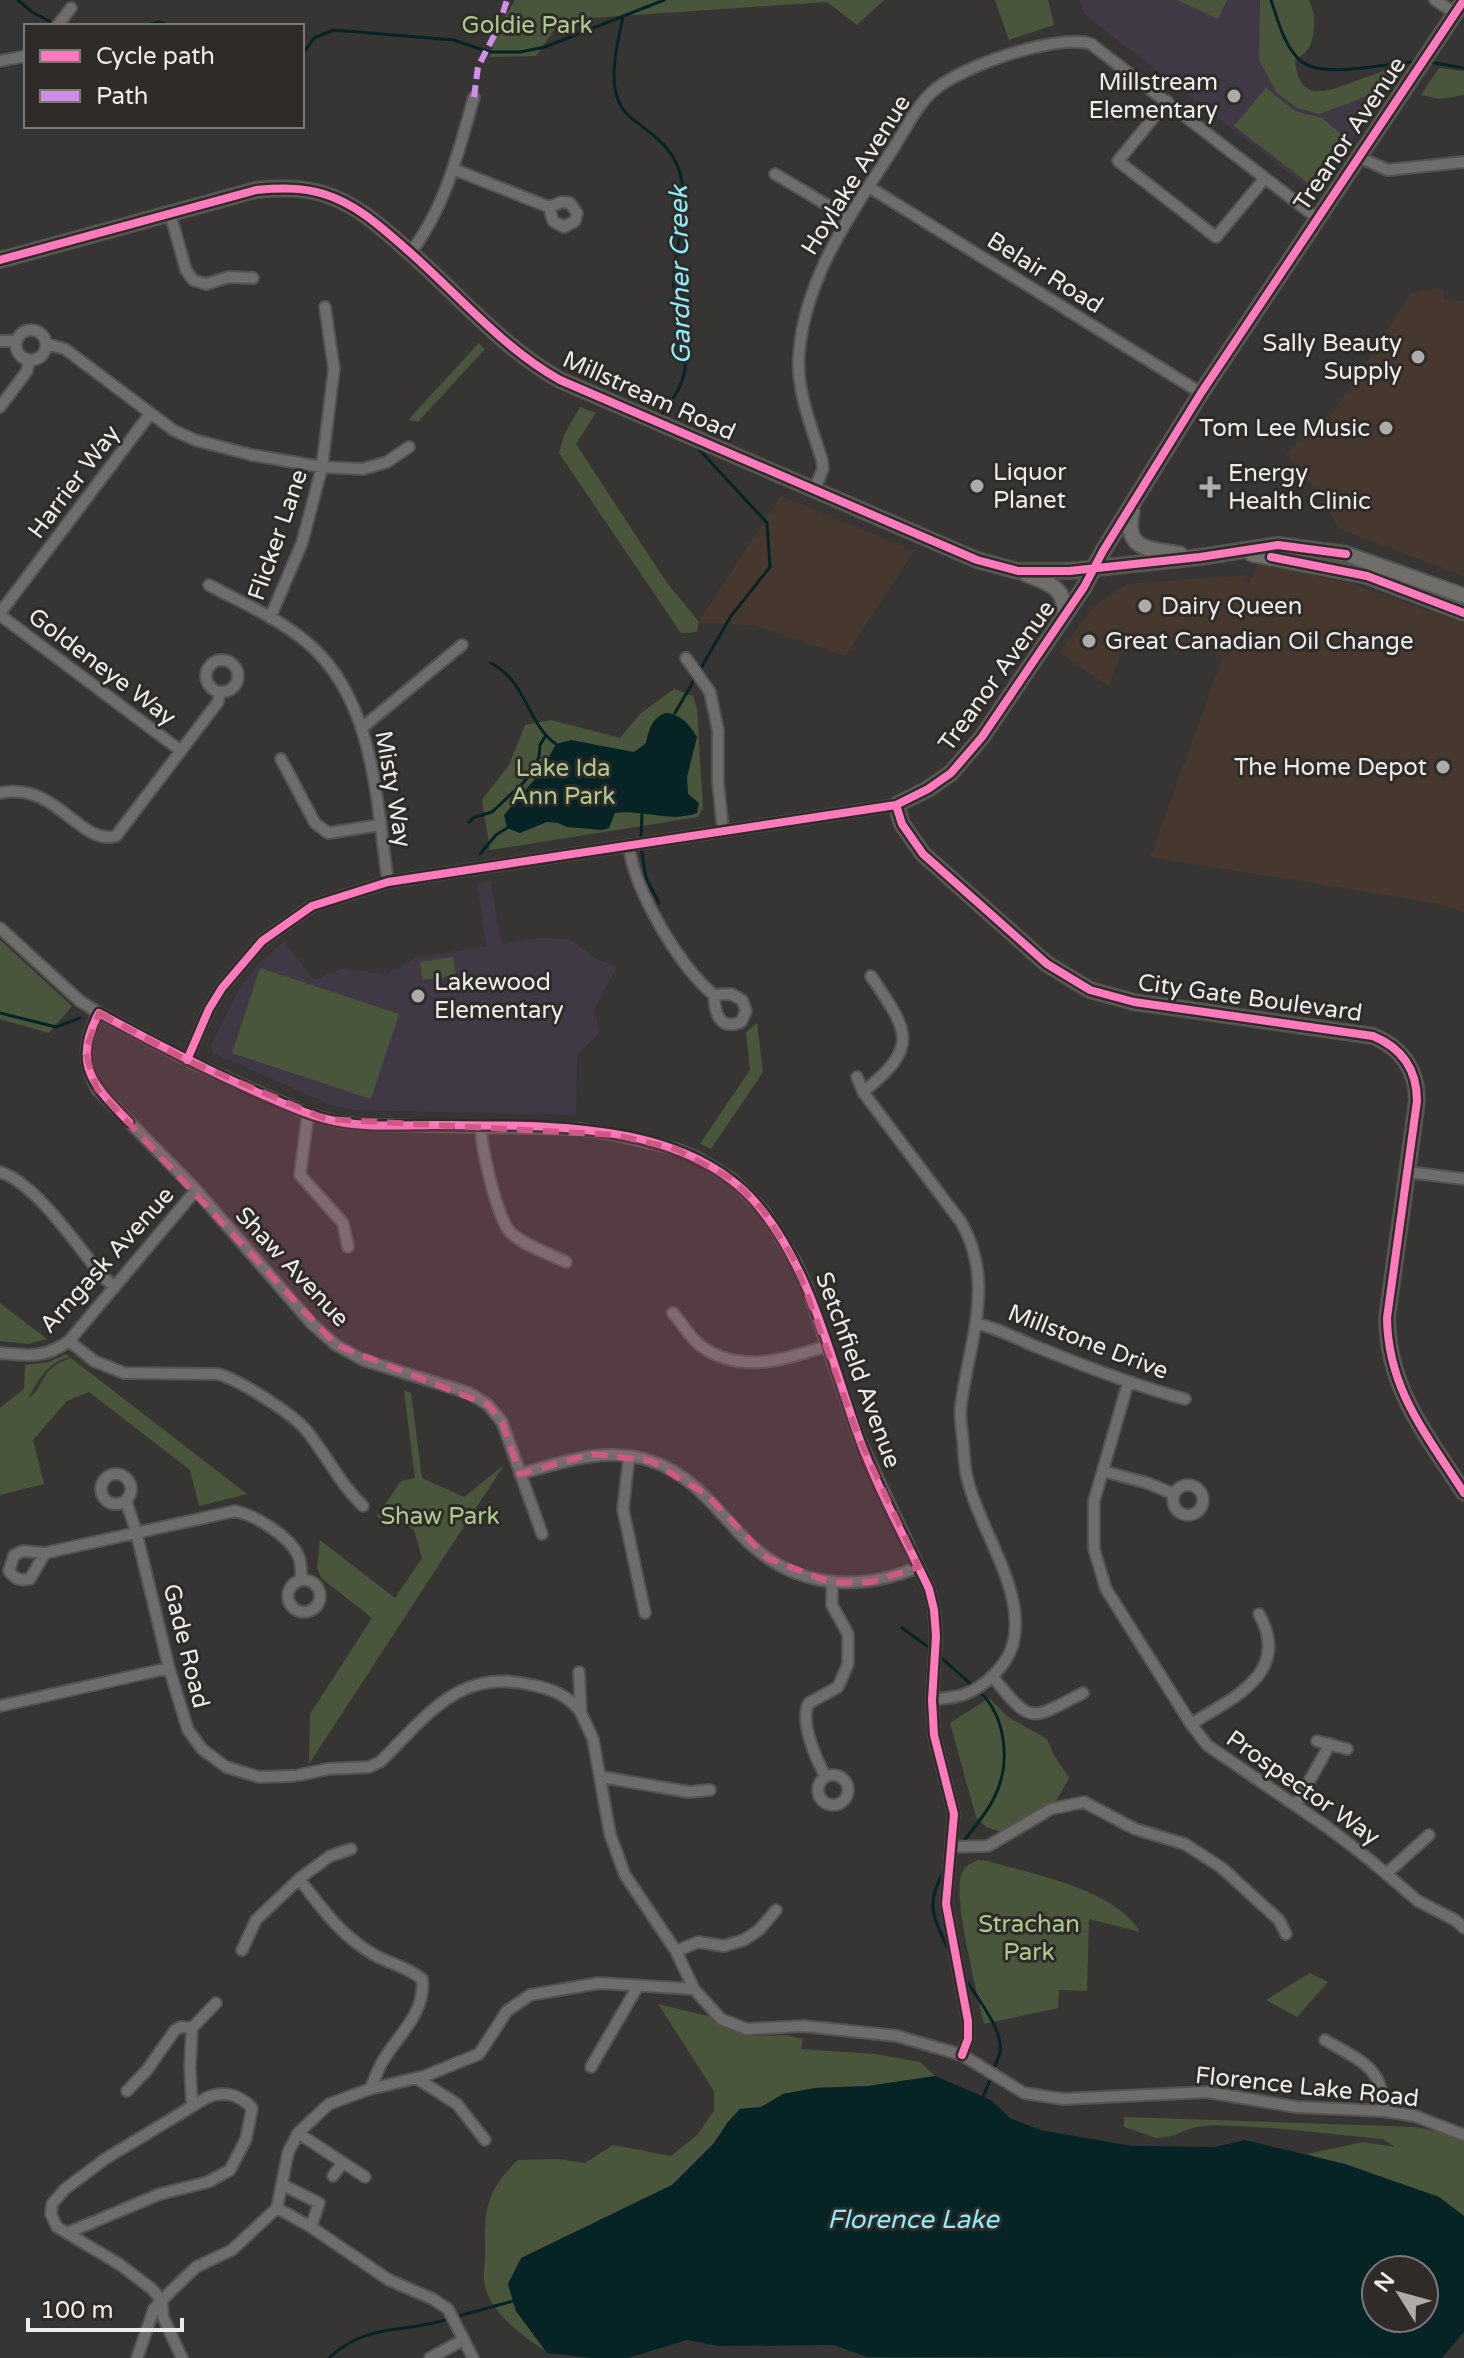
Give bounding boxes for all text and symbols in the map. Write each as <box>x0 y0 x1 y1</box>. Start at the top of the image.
park label: Goldie Park <box>462 11 592 40</box>
legend <box>24 24 304 128</box>
text: Cycle path <box>96 42 215 71</box>
street label: Treanor Avenue <box>1288 51 1412 217</box>
place label: Millstream Elementary <box>1088 68 1218 125</box>
text: Path <box>96 82 149 111</box>
marker: Millstream Elementary <box>1225 87 1243 105</box>
street label: Hoylake Avenue <box>795 90 917 260</box>
water label: Gardner Creek <box>663 184 697 365</box>
street label: Belair Road <box>982 226 1108 320</box>
place label: Sally Beauty Supply <box>1263 329 1402 386</box>
street label: Millstream Road <box>558 345 740 447</box>
marker: Sally Beauty Supply <box>1409 348 1427 366</box>
place label: Tom Lee Music <box>1199 414 1370 443</box>
street label: Harrier Way <box>22 419 126 544</box>
marker: Tom Lee Music <box>1377 419 1395 437</box>
place label: Liquor Planet <box>993 458 1067 515</box>
place label: Energy Health Clinic <box>1228 459 1371 516</box>
street label: Flicker Lane <box>242 466 314 604</box>
marker: Energy Health Clinic <box>1199 476 1221 498</box>
marker: Liquor Planet <box>968 477 986 495</box>
place label: Dairy Queen <box>1161 592 1302 621</box>
street label: Treanor Avenue <box>932 595 1062 757</box>
marker: Dairy Queen <box>1136 597 1154 615</box>
street label: Goldeneye Way <box>22 602 182 732</box>
place label: Great Canadian Oil Change <box>1105 627 1414 656</box>
marker: Great Canadian Oil Change <box>1080 632 1098 650</box>
street label: Misty Way <box>368 728 418 850</box>
place label: The Home Depot <box>1234 753 1427 782</box>
park label: Lake Ida Ann Park <box>511 754 615 811</box>
marker: The Home Depot <box>1434 758 1452 776</box>
place label: Lakewood Elementary <box>434 968 564 1025</box>
street label: City Gate Boulevard <box>1136 968 1364 1028</box>
marker: Lakewood Elementary <box>409 987 427 1005</box>
street label: Arngask Avenue <box>34 1181 180 1339</box>
street label: Shaw Avenue <box>229 1201 355 1333</box>
street label: Setchfield Avenue <box>809 1268 907 1472</box>
street label: Millstone Drive <box>1004 1298 1172 1386</box>
park label: Shaw Park <box>381 1502 500 1531</box>
street label: Gade Road <box>157 1581 215 1711</box>
street label: Prospector Way <box>1221 1724 1385 1852</box>
park label: Strachan Park <box>978 1910 1080 1967</box>
street label: Florence Lake Road <box>1194 2061 1420 2113</box>
water label: Florence Lake <box>827 2204 1000 2235</box>
north arrow <box>1360 2254 1440 2334</box>
text: N <box>1369 2268 1401 2297</box>
scale bar <box>28 2282 182 2332</box>
text: 100 m <box>40 2296 114 2325</box>

